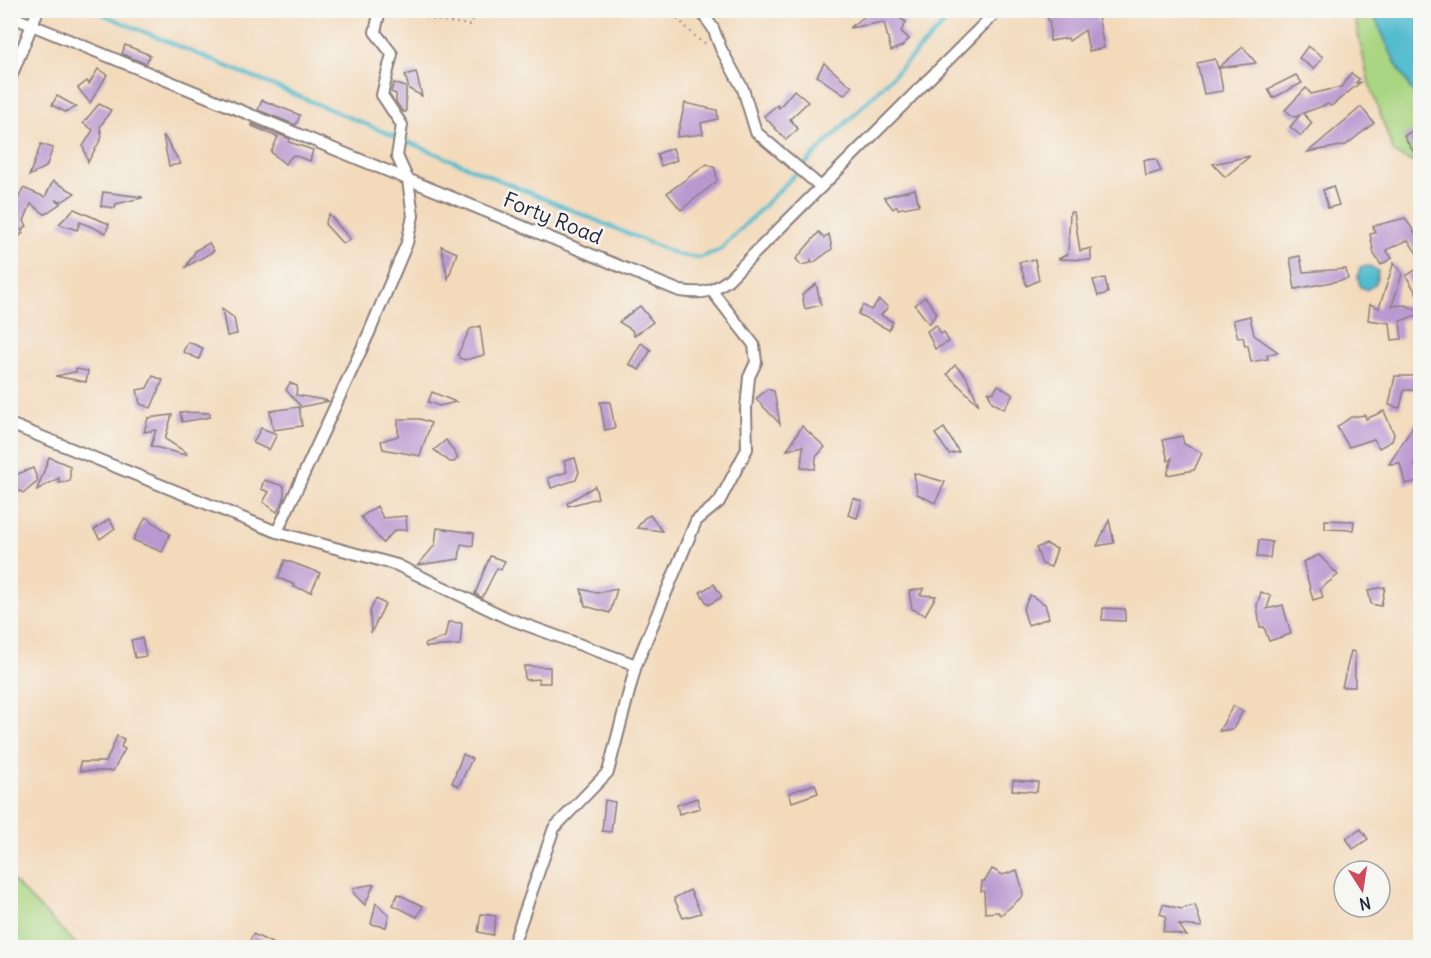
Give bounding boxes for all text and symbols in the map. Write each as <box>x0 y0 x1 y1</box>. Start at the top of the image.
street label: Forty Road <box>499 186 607 250</box>
north arrow <box>1332 859 1392 919</box>
text: N <box>1358 893 1373 915</box>

